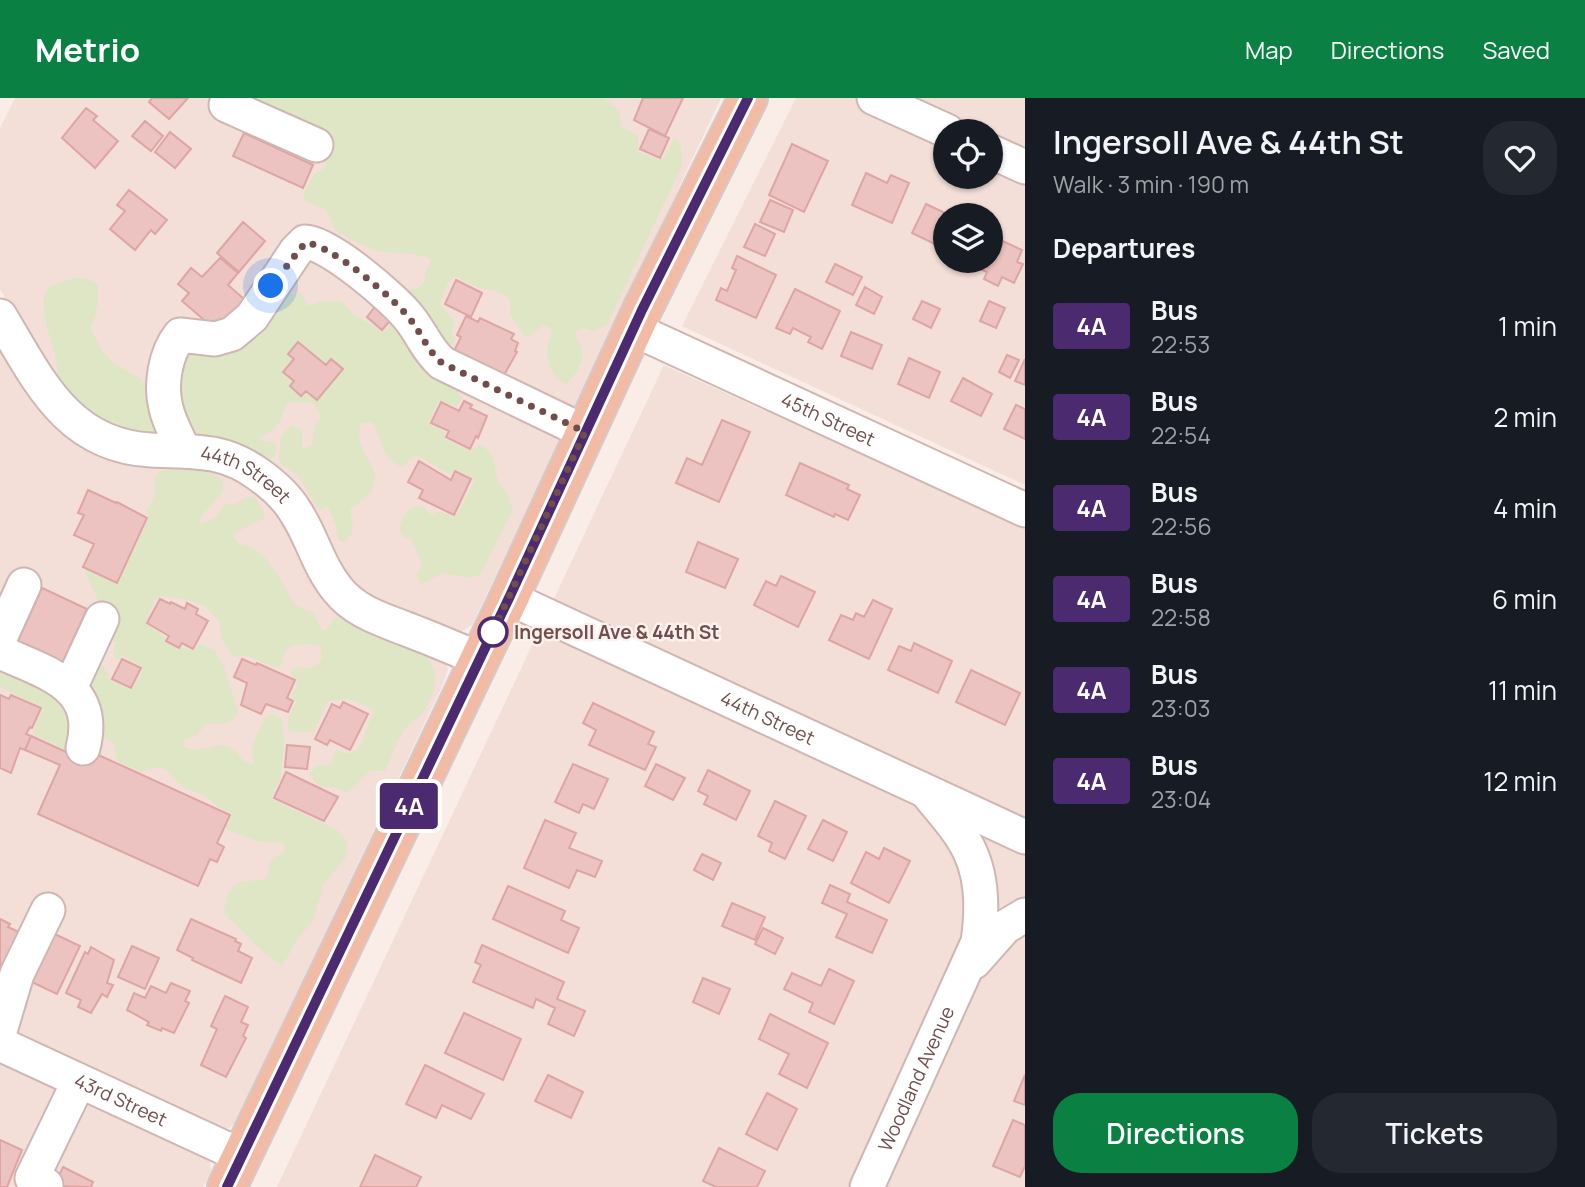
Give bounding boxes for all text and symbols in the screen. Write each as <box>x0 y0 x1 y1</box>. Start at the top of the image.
text: Metrio <box>35 27 140 72</box>
text: Map <box>1245 33 1293 66</box>
text: Directions <box>1331 33 1444 66</box>
text: Saved <box>1482 33 1550 66</box>
map controls <box>933 119 1003 273</box>
button: locate <box>933 119 1003 189</box>
text: Ingersoll Ave & 44th St <box>1053 119 1404 164</box>
button: heart <box>1483 121 1557 195</box>
text: Walk · 3 min · 190 m <box>1053 168 1249 200</box>
button: layers <box>933 203 1003 273</box>
text: Departures <box>1053 230 1195 266</box>
your location <box>253 268 288 303</box>
text: Bus <box>1151 292 1198 328</box>
text: 1 min <box>1498 308 1557 344</box>
text: 4A <box>1076 309 1107 342</box>
text: 22:53 <box>1151 328 1210 360</box>
text: Bus <box>1151 383 1198 419</box>
street label: 45th Street <box>777 386 879 452</box>
text: 2 min <box>1493 399 1557 435</box>
text: 4A <box>1076 400 1107 433</box>
text: 22:54 <box>1151 419 1211 451</box>
street label: 44th Street <box>199 439 297 509</box>
text: Bus <box>1151 474 1198 510</box>
text: 4 min <box>1493 490 1557 526</box>
text: 4A <box>1076 491 1107 524</box>
text: 22:56 <box>1151 510 1212 542</box>
text: Bus <box>1151 565 1198 601</box>
text: 6 min <box>1492 581 1557 617</box>
text: 4A <box>1076 582 1107 615</box>
text: 22:58 <box>1151 601 1211 633</box>
marker: Ingersoll Ave & 44th St <box>478 617 508 647</box>
place label: Ingersoll Ave & 44th St <box>514 619 719 645</box>
text: Bus <box>1151 656 1198 692</box>
text: 11 min <box>1488 672 1557 708</box>
text: 4A <box>1076 673 1107 706</box>
street label: 44th Street <box>716 685 819 751</box>
text: 23:03 <box>1151 692 1210 724</box>
text: Bus <box>1151 747 1198 783</box>
text: 12 min <box>1483 763 1557 799</box>
text: 4A <box>1076 764 1107 797</box>
line badge: 4A <box>378 783 440 829</box>
text: 23:04 <box>1151 783 1211 815</box>
text: 4A <box>394 789 424 822</box>
street label: Woodland Avenue <box>872 1002 960 1155</box>
street label: 43rd Street <box>70 1067 171 1133</box>
button: Directions <box>1053 1093 1298 1173</box>
button: Tickets <box>1312 1093 1557 1173</box>

